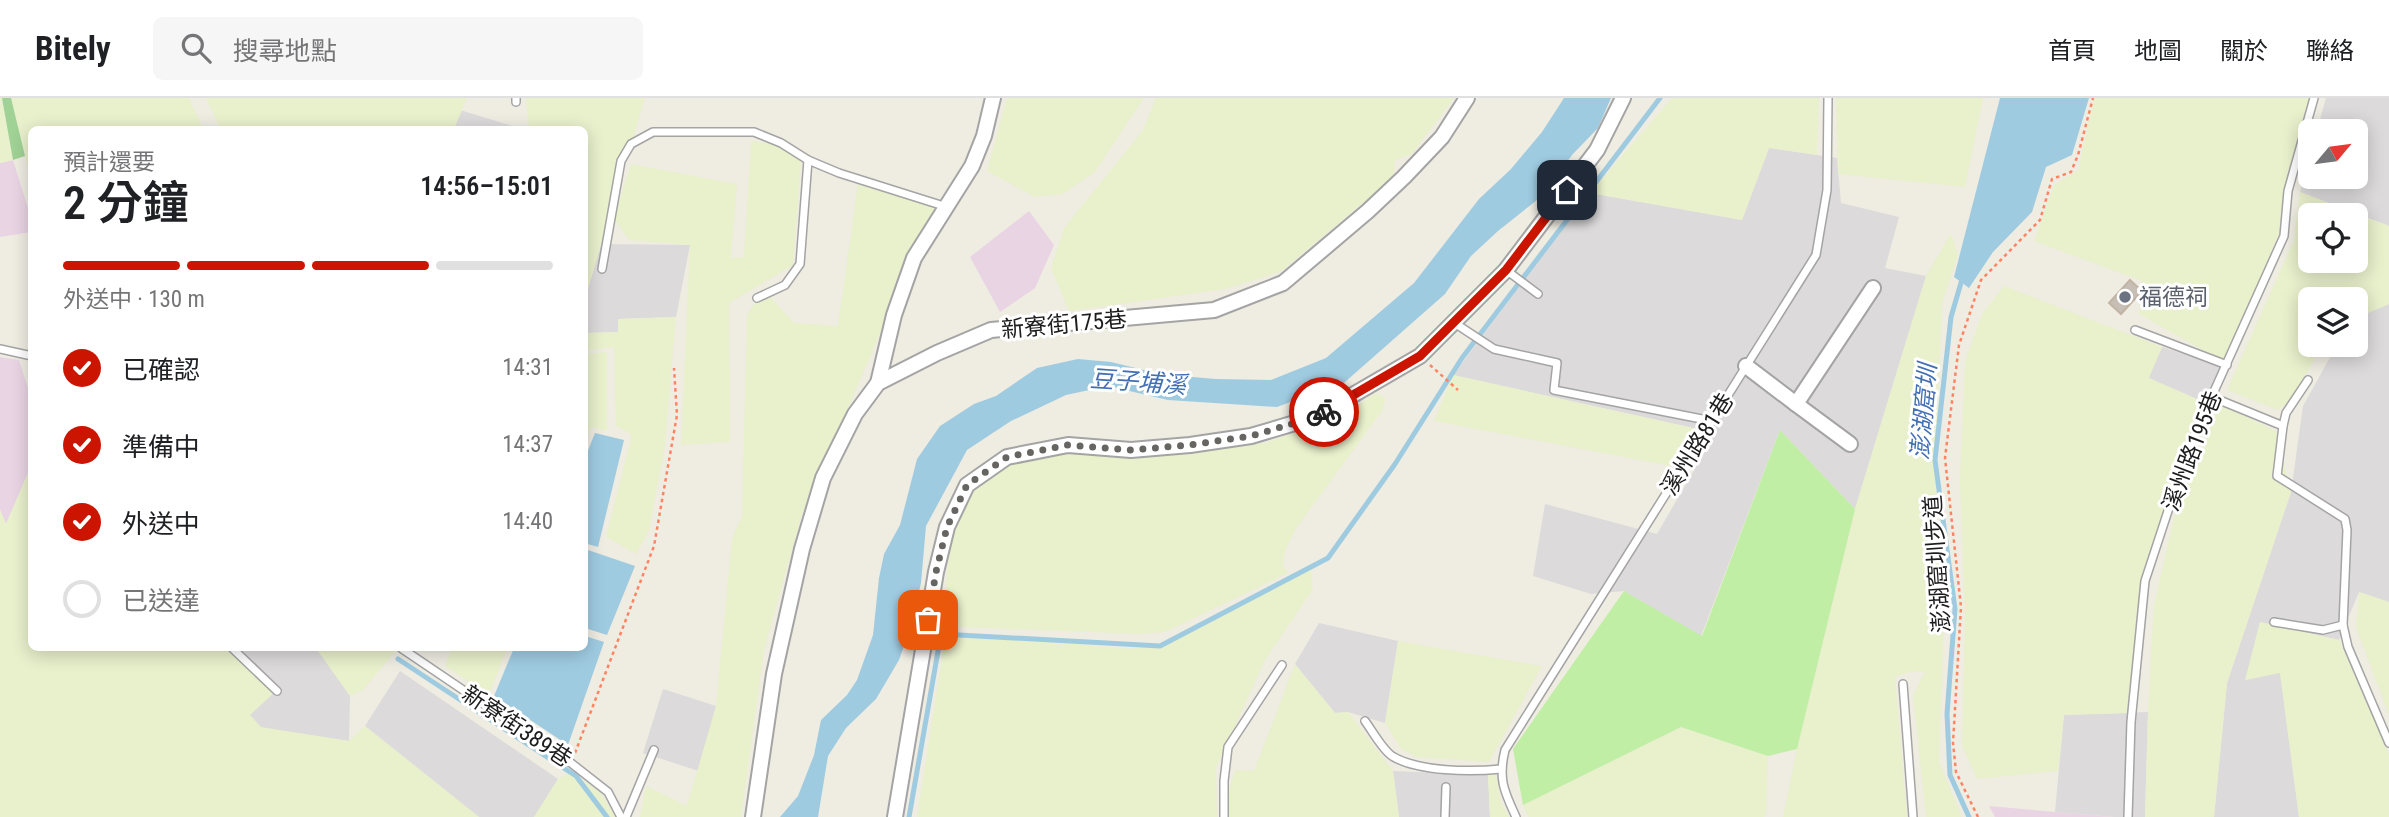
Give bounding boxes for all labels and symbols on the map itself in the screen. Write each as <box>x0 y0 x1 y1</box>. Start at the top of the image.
north arrow <box>2298 119 2368 189</box>
pin <box>1537 160 1597 220</box>
place label: 福德祠 <box>2139 284 2208 311</box>
marker: 福德祠 <box>2117 289 2133 305</box>
street label: 新寮街175巷 <box>1000 306 1128 343</box>
water label: 澎湖窟圳 <box>1906 360 1942 461</box>
water label: 豆子埔溪 <box>1089 365 1190 400</box>
courier <box>1289 377 1359 447</box>
street label: 溪州路195巷 <box>2157 387 2228 515</box>
street label: 溪州路81巷 <box>1656 388 1739 500</box>
street label: 澎湖窟圳步道 <box>1919 494 1956 634</box>
pin <box>898 590 958 650</box>
street label: 新寮街389巷 <box>457 680 577 773</box>

